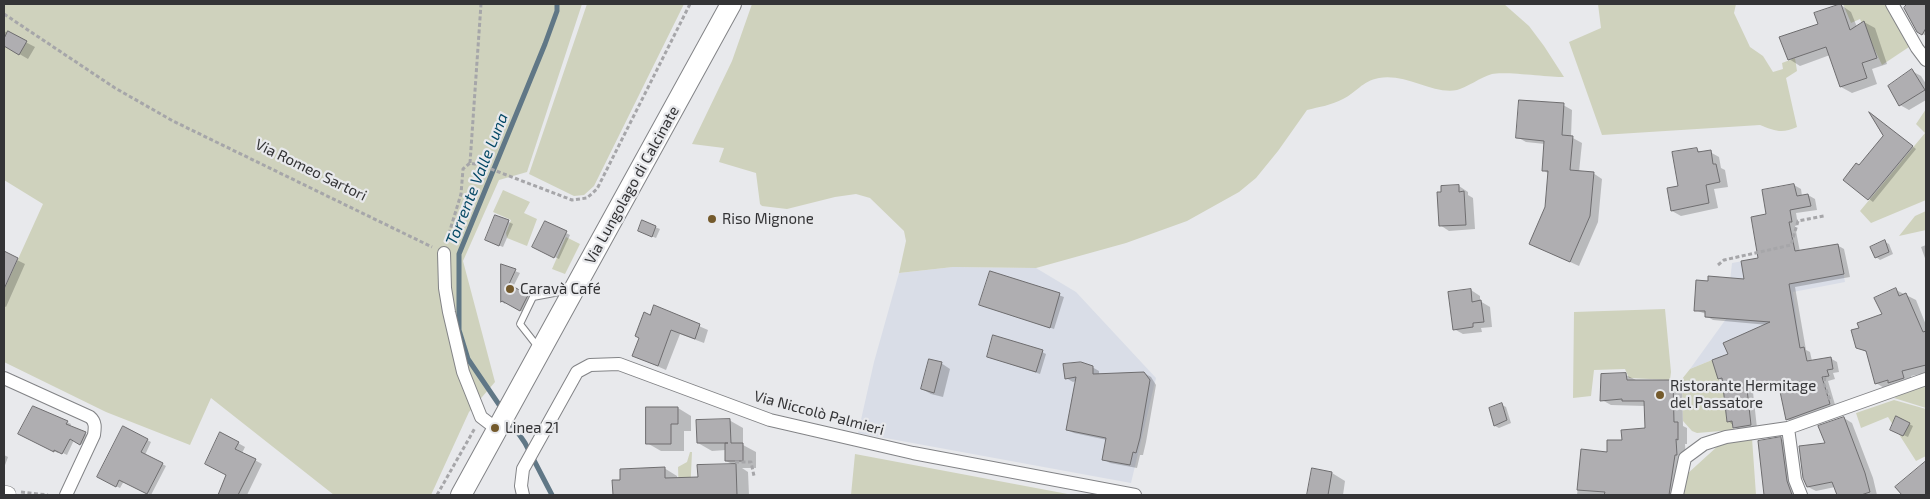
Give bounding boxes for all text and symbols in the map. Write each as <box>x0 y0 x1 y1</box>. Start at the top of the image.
street label: Via Lungolago di Calcinate <box>581 103 683 267</box>
water label: Torrente Valle Luna <box>442 110 512 248</box>
street label: Via Romeo Sartori <box>252 135 370 205</box>
place label: Riso Mignone <box>722 210 814 228</box>
marker: Riso Mignone <box>706 213 718 225</box>
place label: Caravà Café <box>520 280 601 298</box>
marker: Caravà Café <box>504 283 516 295</box>
place label: Ristorante Hermitage del Passatore <box>1670 377 1816 412</box>
street label: Via Niccolò Palmieri <box>752 387 886 439</box>
marker: Ristorante Hermitage del Passatore <box>1654 389 1666 401</box>
place label: Linea 21 <box>505 419 559 437</box>
marker: Linea 21 <box>489 422 501 434</box>

